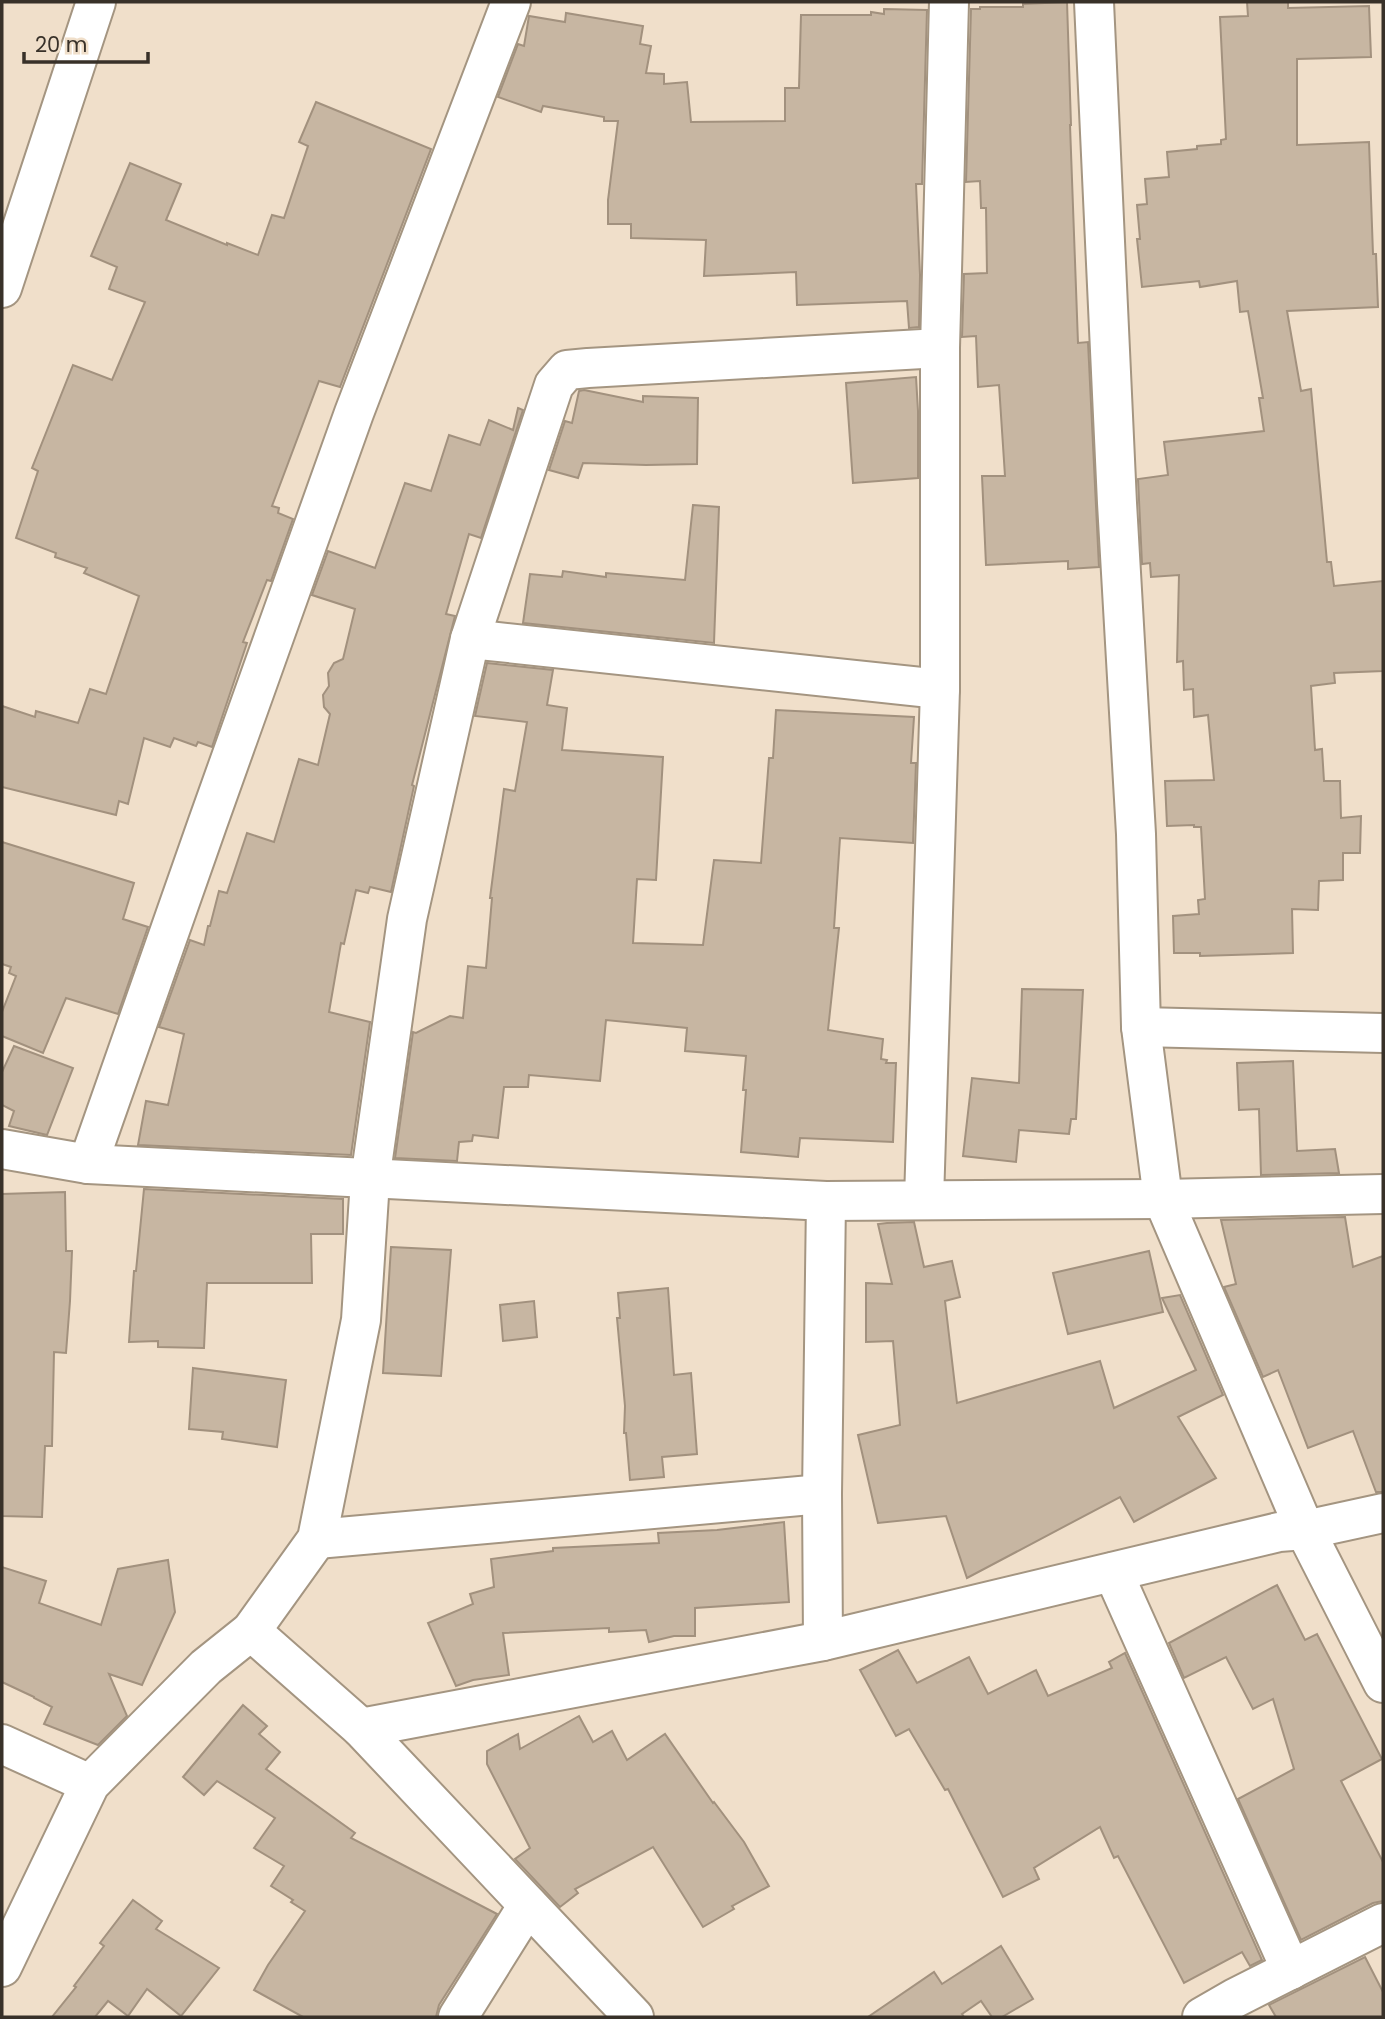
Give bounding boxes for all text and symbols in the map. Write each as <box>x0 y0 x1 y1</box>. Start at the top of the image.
scale bar <box>24 21 149 65</box>
text: 20 m <box>35 30 88 59</box>

